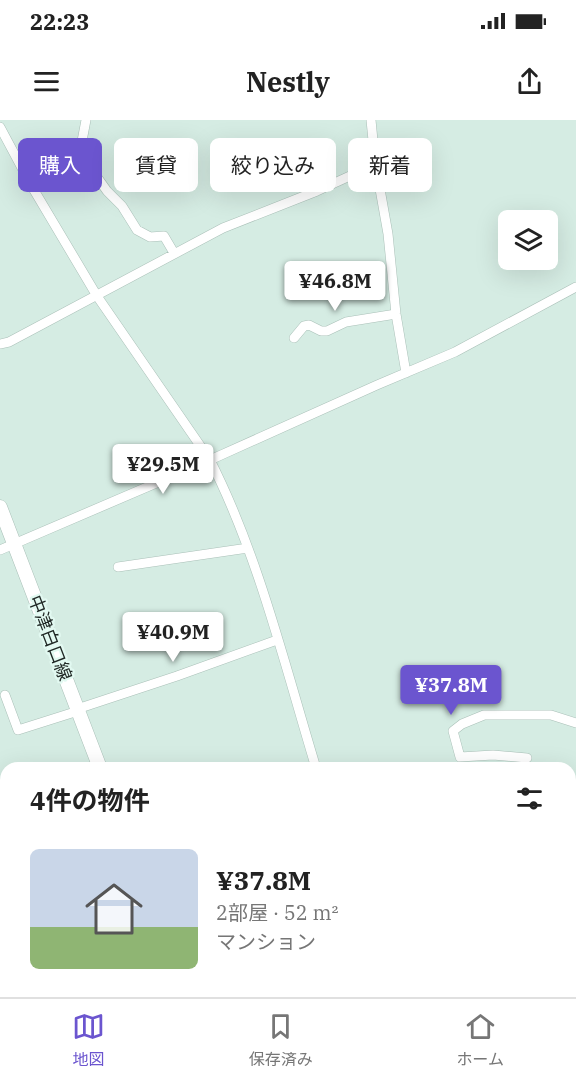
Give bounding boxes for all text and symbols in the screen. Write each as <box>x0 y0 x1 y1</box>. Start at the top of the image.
text: 22:23 <box>30 7 89 36</box>
text: Nestly <box>246 64 330 99</box>
icon: menu <box>30 65 63 98</box>
icon: share <box>513 65 546 98</box>
chip: 購入 <box>18 138 102 192</box>
chip: 賃貸 <box>114 138 198 192</box>
chip: 絞り込み <box>210 138 336 192</box>
chip: 新着 <box>348 138 432 192</box>
map controls <box>498 210 558 270</box>
button: layers <box>498 210 558 270</box>
pin: ¥46.8M <box>286 261 384 312</box>
text: ¥46.8M <box>298 267 372 294</box>
pin: ¥29.5M <box>114 444 212 495</box>
text: ¥29.5M <box>126 450 200 477</box>
street label: 中津白口線 <box>24 592 77 684</box>
pin: ¥40.9M <box>124 612 222 663</box>
text: ¥40.9M <box>136 618 210 645</box>
pin: ¥37.8M <box>402 665 500 716</box>
text: ¥37.8M <box>414 671 488 698</box>
icon: filters <box>513 782 546 815</box>
text: 4件の物件 <box>30 783 150 817</box>
text: ¥37.8M <box>216 863 311 897</box>
icon: home <box>78 873 150 945</box>
text: 2部屋 · 52 m² <box>216 899 338 926</box>
text: マンション <box>216 928 316 955</box>
tab: 地図 <box>72 1010 105 1070</box>
tab: 保存済み <box>249 1010 313 1070</box>
tab: ホーム <box>457 1010 504 1070</box>

